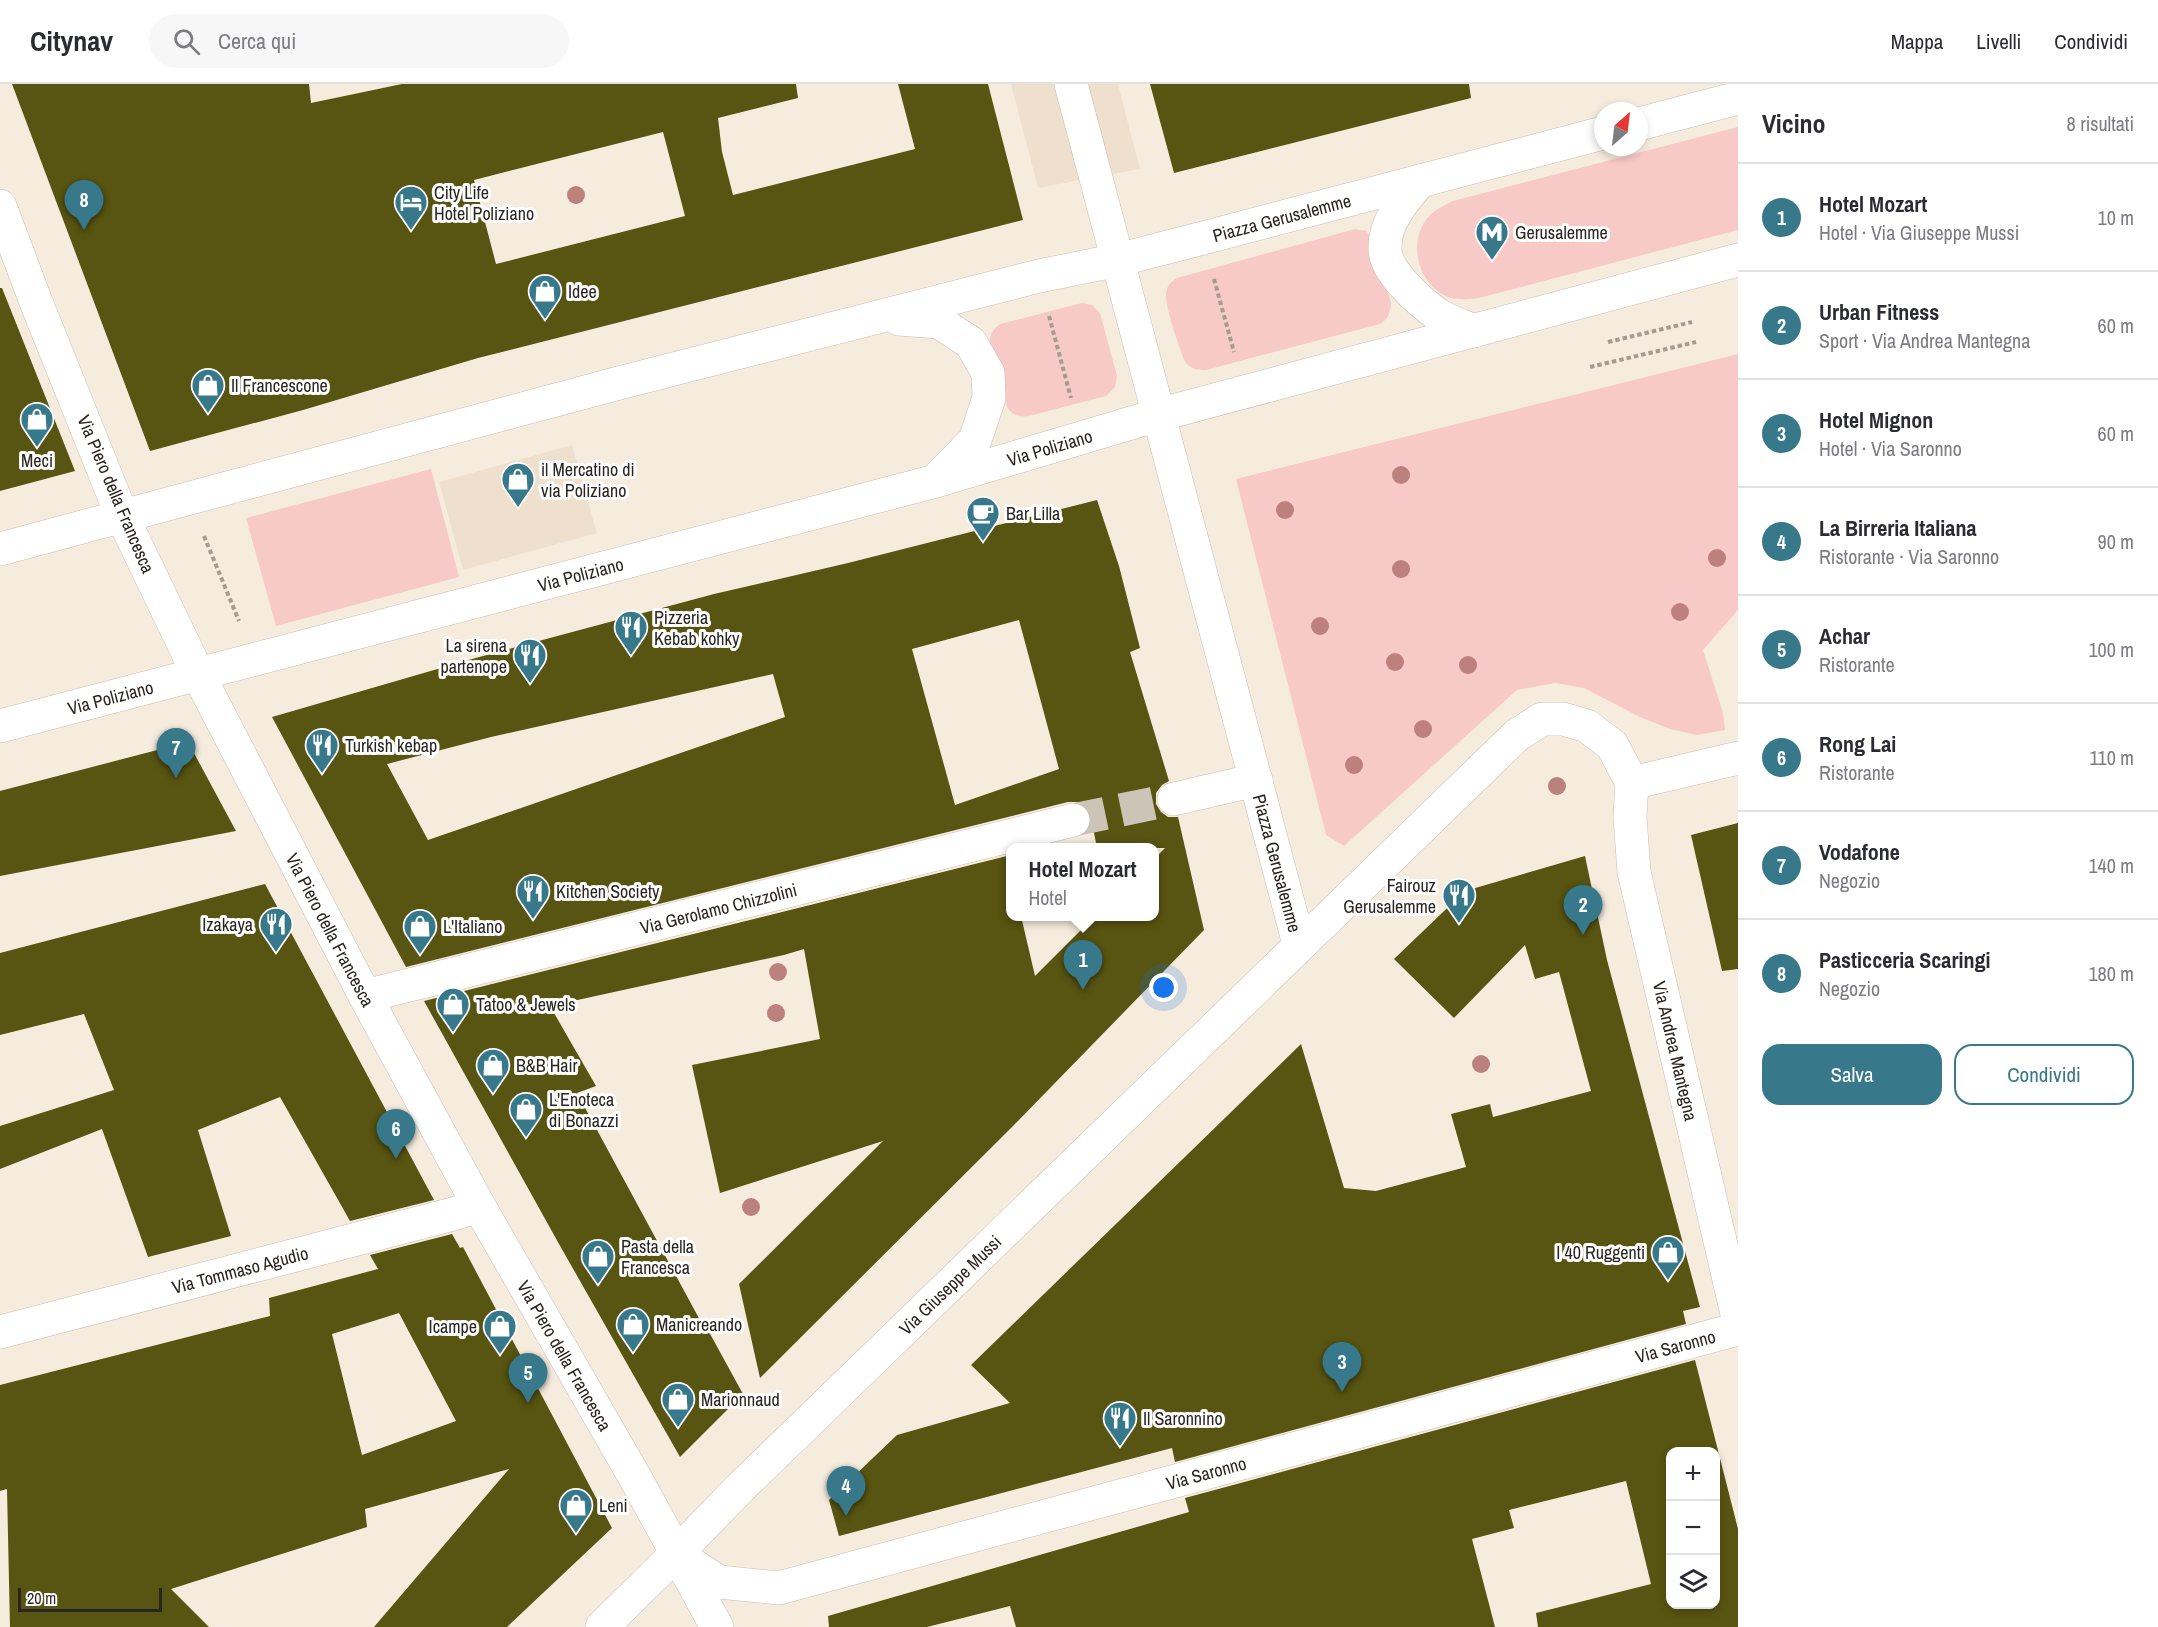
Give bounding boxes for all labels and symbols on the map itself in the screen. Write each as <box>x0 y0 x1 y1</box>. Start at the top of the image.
north arrow <box>1594 102 1648 156</box>
pin: 8 <box>64 180 104 230</box>
place label: City Life Hotel Poliziano <box>434 180 534 226</box>
hotel icon: City Life Hotel Poliziano <box>393 184 429 231</box>
street label: Piazza Gerusalemme <box>1210 187 1354 247</box>
metro station icon: Gerusalemme <box>1474 214 1510 261</box>
place label: Gerusalemme <box>1515 220 1608 245</box>
shop icon: Idee <box>527 273 563 320</box>
place label: Idee <box>568 279 597 304</box>
shop icon: Il Francescone <box>190 367 226 414</box>
place label: Il Francescone <box>231 373 328 398</box>
shop icon: Meci <box>19 401 55 448</box>
street label: Via Piero della Francesca <box>71 411 161 577</box>
street label: Via Poliziano <box>1004 423 1095 472</box>
place label: Meci <box>21 448 53 473</box>
place label: il Mercatino di via Poliziano <box>541 457 635 503</box>
shop icon: il Mercatino di via Poliziano <box>500 461 536 508</box>
cafe icon: Bar Lilla <box>965 495 1001 542</box>
place label: Bar Lilla <box>1006 501 1060 526</box>
street label: Via Poliziano <box>535 551 626 597</box>
place label: Pizzeria Kebab kohky <box>654 605 740 651</box>
restaurant icon: Pizzeria Kebab kohky <box>613 609 649 656</box>
place label: La sirena partenope <box>441 633 507 679</box>
restaurant icon: La sirena partenope <box>512 637 548 684</box>
street label: Via Poliziano <box>65 674 156 720</box>
restaurant icon: Turkish kebap <box>304 727 340 774</box>
pin: 7 <box>156 728 195 778</box>
place label: Turkish kebap <box>345 733 437 758</box>
street label: Piazza Gerusalemme <box>1247 791 1308 935</box>
street label: Via Piero della Francesca <box>280 849 381 1011</box>
restaurant icon: Kitchen Society <box>515 873 551 920</box>
place label: Fairouz Gerusalemme <box>1343 873 1436 919</box>
street label: Via Gerolamo Chizzolini <box>637 877 799 940</box>
restaurant icon: Fairouz Gerusalemme <box>1441 877 1477 924</box>
place label: Kitchen Society <box>556 879 660 904</box>
pin: 2 <box>1564 886 1602 935</box>
restaurant icon: Izakaya <box>258 906 294 953</box>
shop icon: L'Italiano <box>402 908 438 955</box>
place label: Izakaya <box>202 912 253 937</box>
place label: L'Italiano <box>443 914 502 939</box>
pin: 1 <box>1064 940 1102 990</box>
your location <box>1149 973 1178 1002</box>
street label: Via Andrea Mantegna <box>1647 979 1704 1123</box>
shop icon: Tatoo & Jewels <box>435 986 471 1033</box>
place label: Tatoo & Jewels <box>476 992 576 1017</box>
shop icon: B&B Hair <box>475 1047 511 1094</box>
place label: B&B Hair <box>516 1053 578 1078</box>
place label: L'Enoteca di Bonazzi <box>549 1087 619 1133</box>
shop icon: L'Enoteca di Bonazzi <box>508 1091 544 1138</box>
pin: 6 <box>376 1110 416 1159</box>
street label: Via Giuseppe Mussi <box>893 1229 1006 1340</box>
place label: Pasta della Francesca <box>621 1234 694 1280</box>
shop icon: I 40 Ruggenti <box>1650 1234 1686 1281</box>
shop icon: Pasta della Francesca <box>580 1238 616 1285</box>
street label: Via Tommaso Agudio <box>169 1240 311 1299</box>
place label: I 40 Ruggenti <box>1556 1240 1645 1265</box>
street label: Via Piero della Francesca <box>512 1276 618 1435</box>
shop icon: Manicreando <box>615 1306 651 1353</box>
shop icon: Icampe <box>482 1308 518 1355</box>
place label: Manicreando <box>656 1312 742 1337</box>
place label: Icampe <box>429 1314 477 1339</box>
street label: Via Saronno <box>1632 1323 1718 1369</box>
pin: 3 <box>1322 1342 1362 1392</box>
pin: 5 <box>508 1354 548 1403</box>
shop icon: Marionnaud <box>660 1381 696 1428</box>
place label: Marionnaud <box>701 1387 780 1412</box>
restaurant icon: Il Saronnino <box>1102 1400 1138 1447</box>
place label: Il Saronnino <box>1143 1406 1223 1431</box>
street label: Via Saronno <box>1163 1450 1249 1495</box>
pin: 4 <box>826 1466 866 1516</box>
shop icon: Leni <box>558 1487 594 1534</box>
place label: Leni <box>599 1493 628 1518</box>
scale bar <box>18 1585 162 1612</box>

